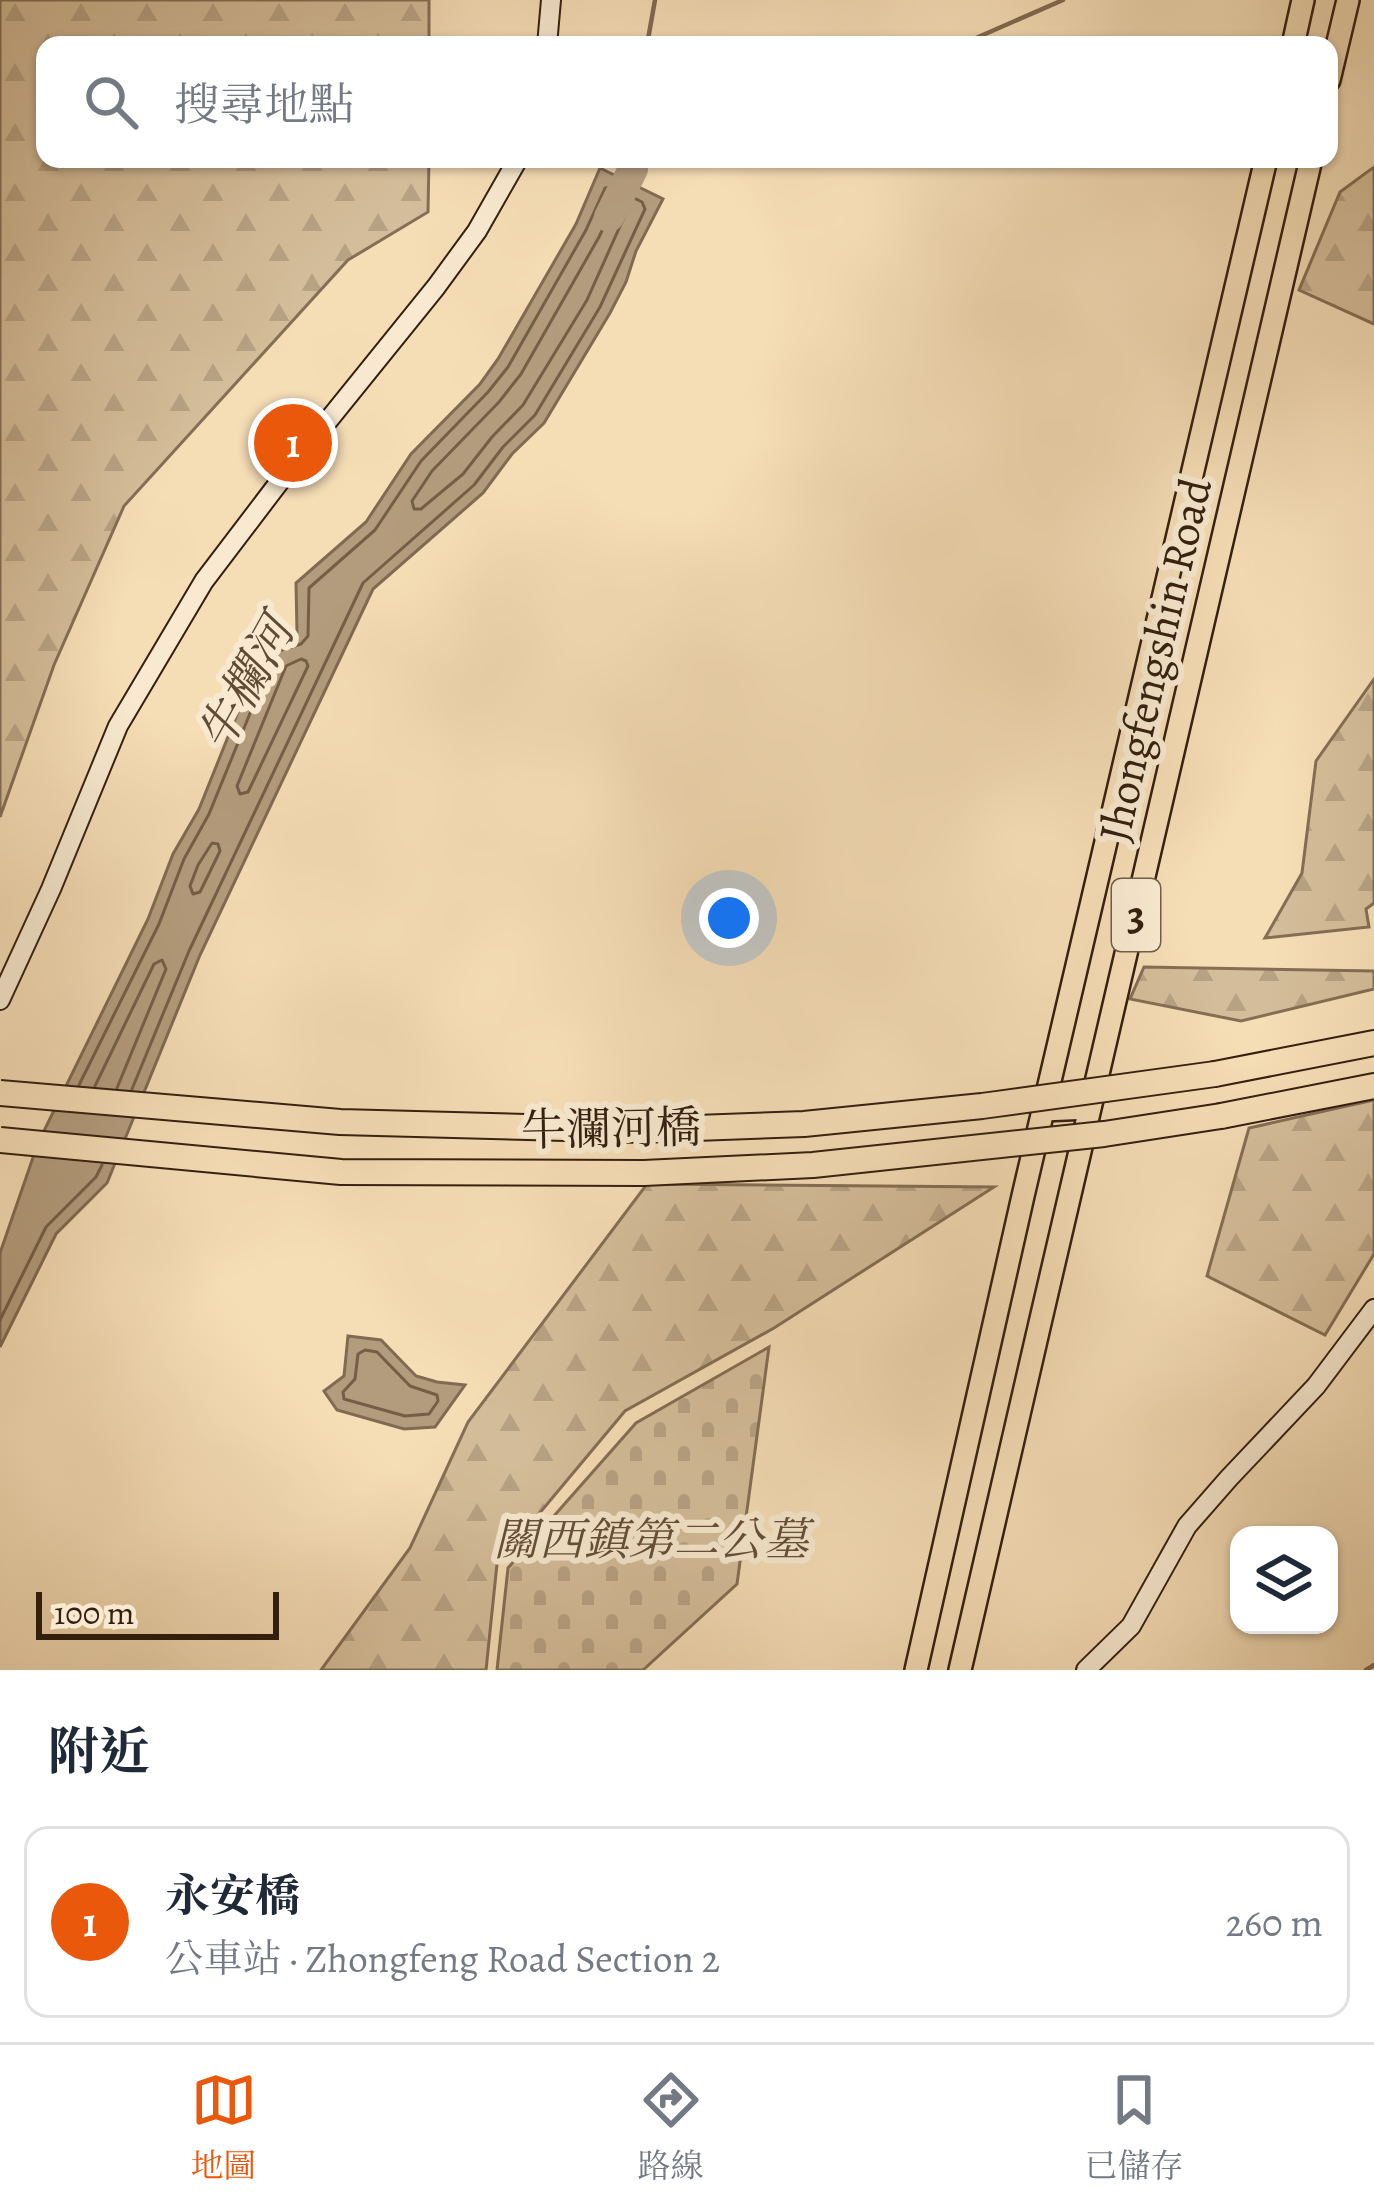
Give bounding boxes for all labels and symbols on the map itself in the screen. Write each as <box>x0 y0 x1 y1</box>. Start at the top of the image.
pin: 1 <box>254 398 332 488</box>
street label: Jhongfengshin Road <box>1083 471 1227 848</box>
water label: 牛欄河 <box>182 598 314 763</box>
road number: 3 <box>1112 879 1160 951</box>
your location <box>699 888 759 948</box>
street label: 牛瀾河橋 <box>520 1096 702 1162</box>
park label: 關西鎮第二公墓 <box>493 1509 815 1571</box>
scale bar <box>36 1586 279 1639</box>

